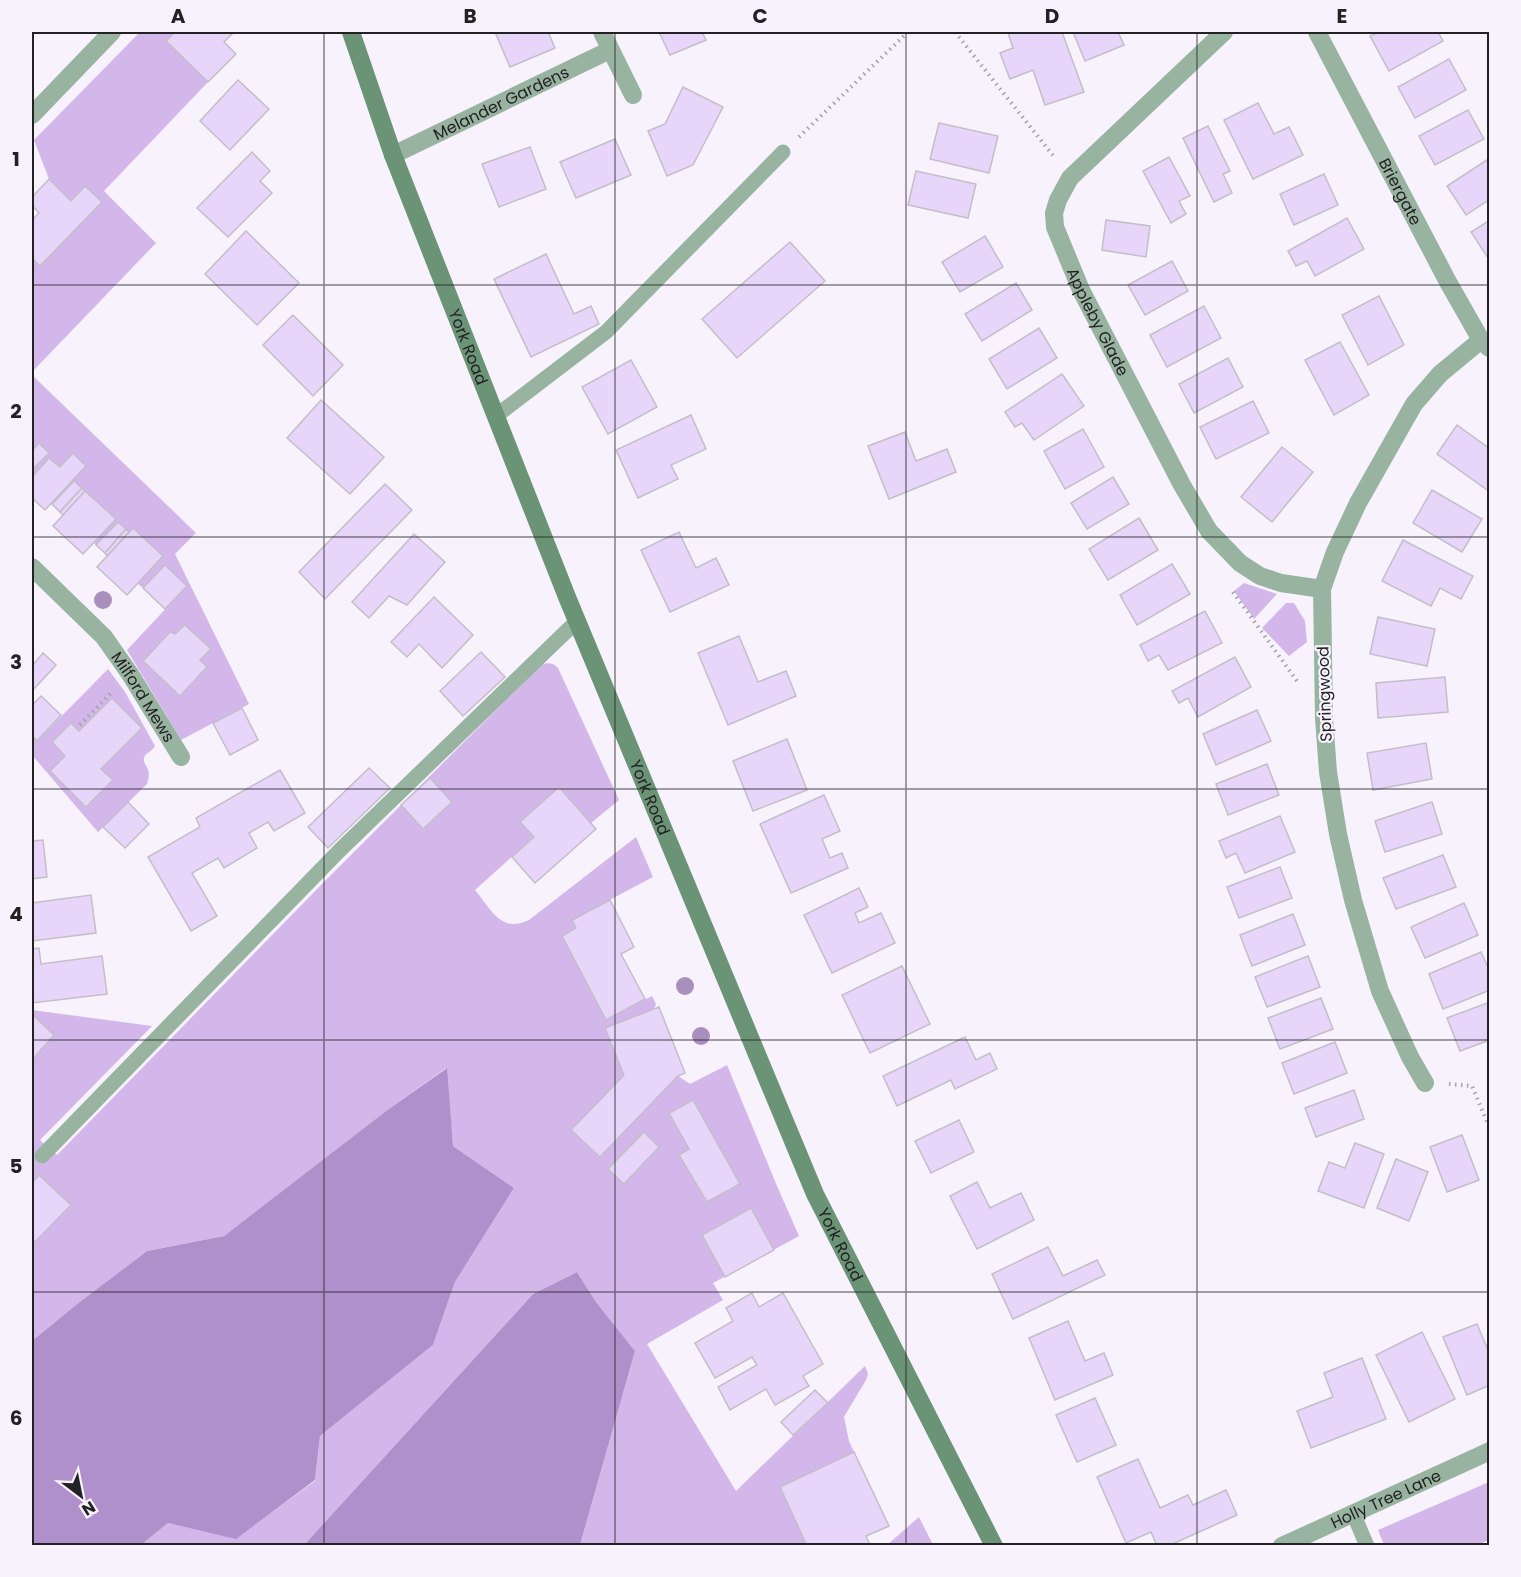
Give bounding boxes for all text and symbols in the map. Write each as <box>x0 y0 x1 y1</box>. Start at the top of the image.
text: A <box>171 2 186 30</box>
text: B <box>463 2 477 30</box>
text: C <box>752 2 768 30</box>
text: D <box>1045 2 1059 30</box>
text: E <box>1337 2 1347 30</box>
street label: Melander Gardens <box>429 61 573 146</box>
text: 1 <box>12 145 20 173</box>
street label: Briergate <box>1373 154 1427 229</box>
street label: Appleby Glade <box>1061 264 1135 380</box>
street label: York Road <box>443 306 493 388</box>
text: 2 <box>10 397 22 425</box>
street label: Springwood <box>1311 646 1338 742</box>
street label: Milford Mews <box>106 647 180 747</box>
text: 3 <box>10 648 22 676</box>
street label: York Road <box>624 756 676 839</box>
text: 4 <box>9 900 23 928</box>
text: 5 <box>10 1152 23 1180</box>
street label: York Road <box>812 1204 869 1285</box>
text: 6 <box>10 1404 22 1432</box>
street label: Holly Tree Lane <box>1327 1464 1445 1534</box>
north arrow <box>51 1466 111 1526</box>
text: N <box>77 1495 100 1521</box>

